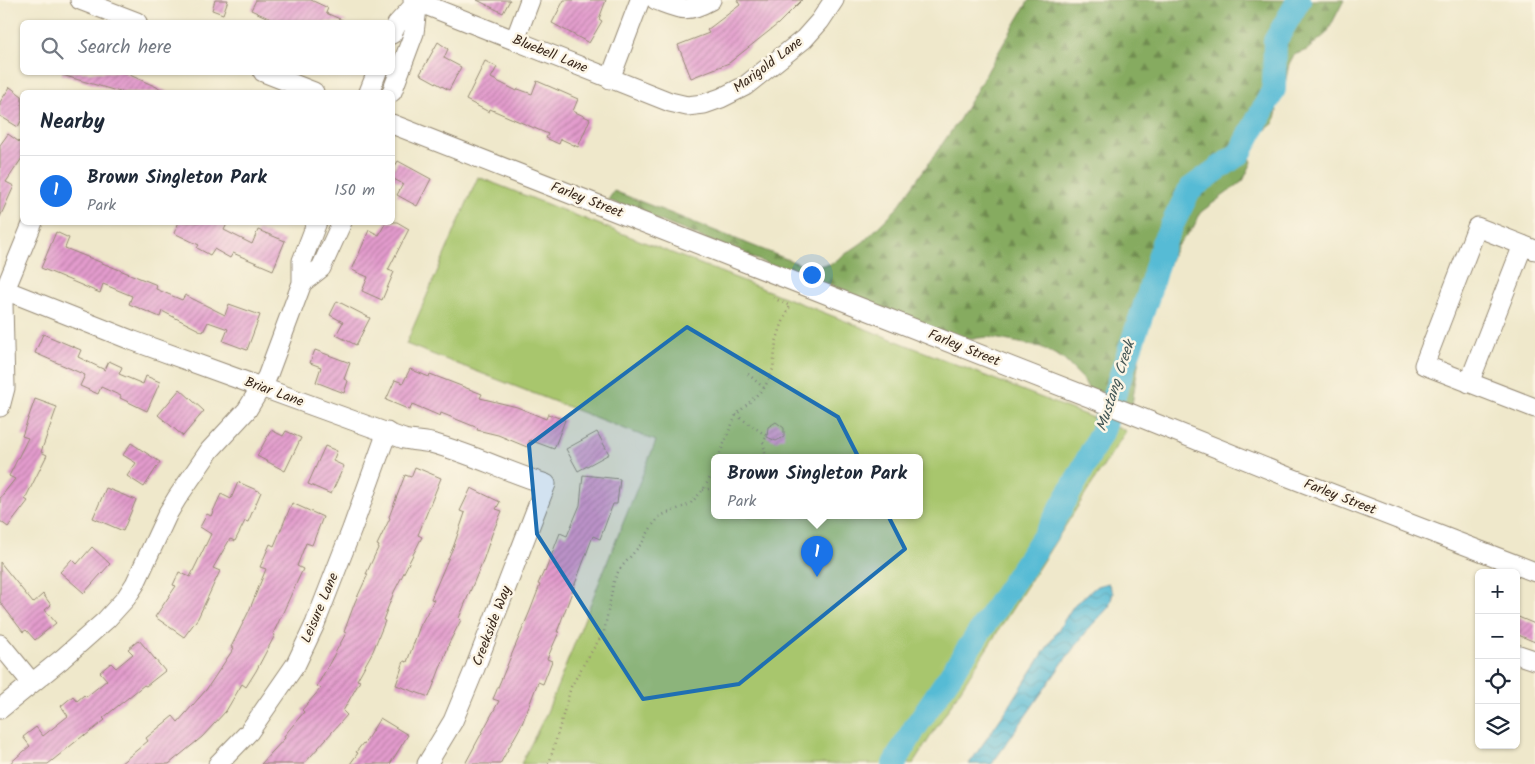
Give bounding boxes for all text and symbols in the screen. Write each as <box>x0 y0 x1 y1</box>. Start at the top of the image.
search box <box>20 20 395 75</box>
street label: Bluebell Lane <box>509 29 592 79</box>
street label: Marigold Lane <box>728 31 808 99</box>
text: Search here <box>78 33 172 63</box>
icon: search <box>38 34 66 62</box>
text: Nearby <box>40 106 105 139</box>
text: Brown Singleton Park <box>87 163 267 193</box>
street label: Farley Street <box>548 176 627 224</box>
text: 1 <box>54 178 58 203</box>
text: 150 m <box>334 178 375 203</box>
text: Park <box>87 193 116 218</box>
your location <box>799 262 825 288</box>
street label: Farley Street <box>925 324 1004 373</box>
water label: Mustang Creek <box>1090 336 1143 434</box>
street label: Briar Lane <box>241 371 307 413</box>
popup <box>711 454 923 519</box>
text: Brown Singleton Park <box>727 459 907 489</box>
street label: Farley Street <box>1301 473 1380 521</box>
text: Park <box>727 489 756 514</box>
pin: 1 <box>801 536 833 577</box>
street label: Leisure Lane <box>295 569 345 647</box>
map controls <box>1475 569 1520 749</box>
button: + <box>1475 569 1520 614</box>
street label: Creekside Way <box>467 582 518 669</box>
button: − <box>1475 614 1520 659</box>
button: locate <box>1475 659 1520 704</box>
button: layers <box>1475 704 1520 749</box>

